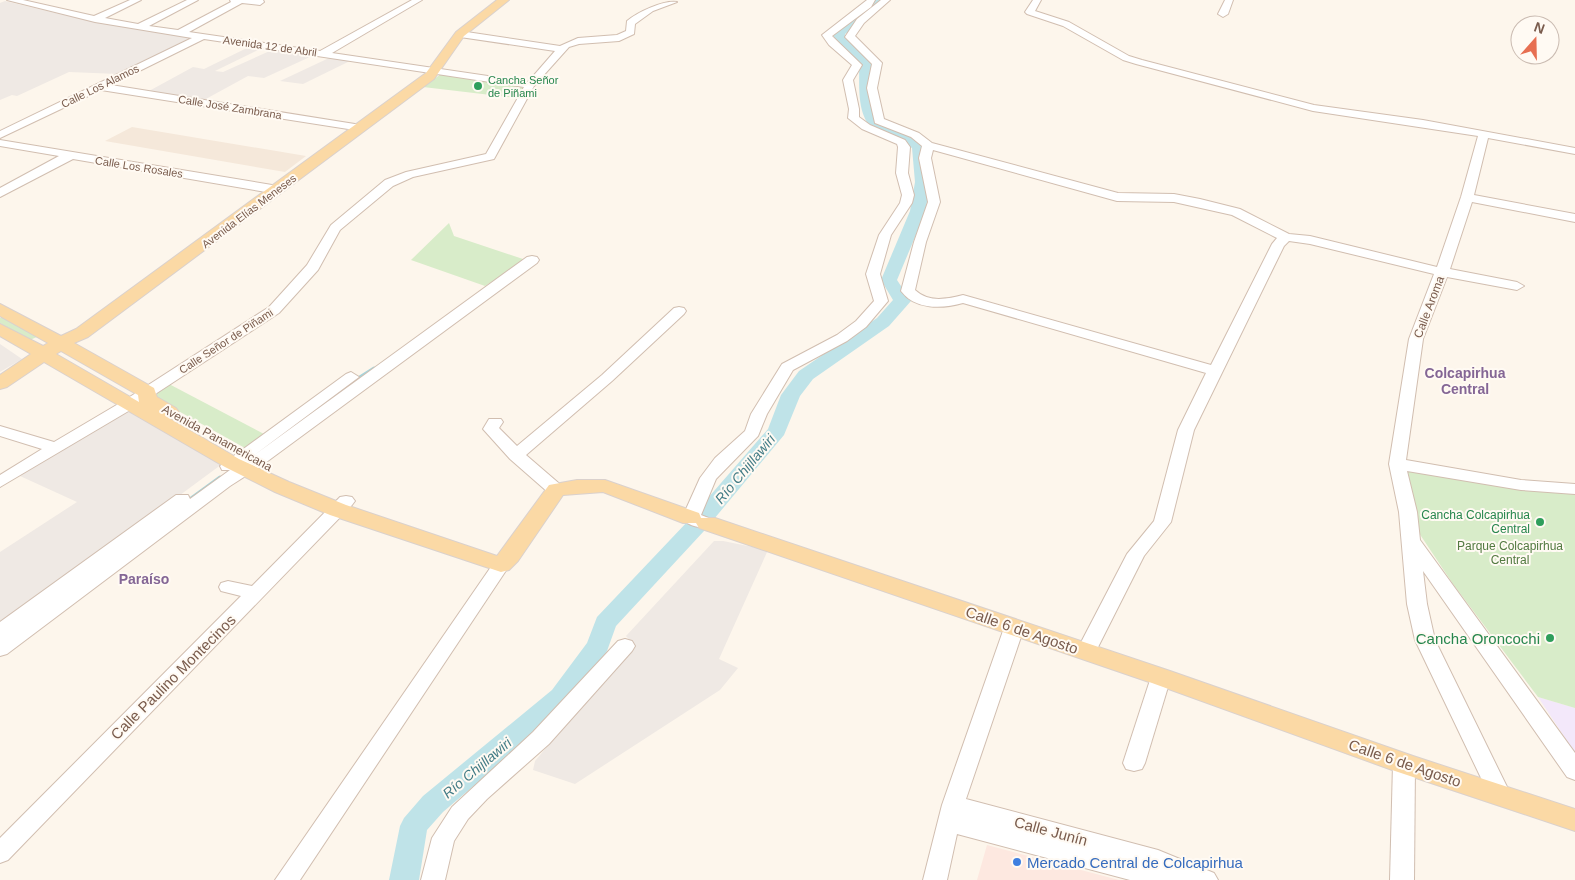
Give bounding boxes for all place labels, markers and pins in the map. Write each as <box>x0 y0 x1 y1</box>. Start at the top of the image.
place label: Cancha Señor de Piñami <box>488 74 559 99</box>
marker: Cancha Señor de Piñami <box>472 80 484 92</box>
place label: Cancha Colcapirhua Central <box>1421 508 1530 536</box>
marker: Cancha Colcapirhua Central <box>1534 516 1546 528</box>
place label: Cancha Oroncochi <box>1416 630 1540 647</box>
marker: Cancha Oroncochi <box>1544 632 1556 644</box>
place label: Mercado Central de Colcapirhua <box>1027 854 1244 871</box>
marker: Mercado Central de Colcapirhua <box>1011 856 1023 868</box>

